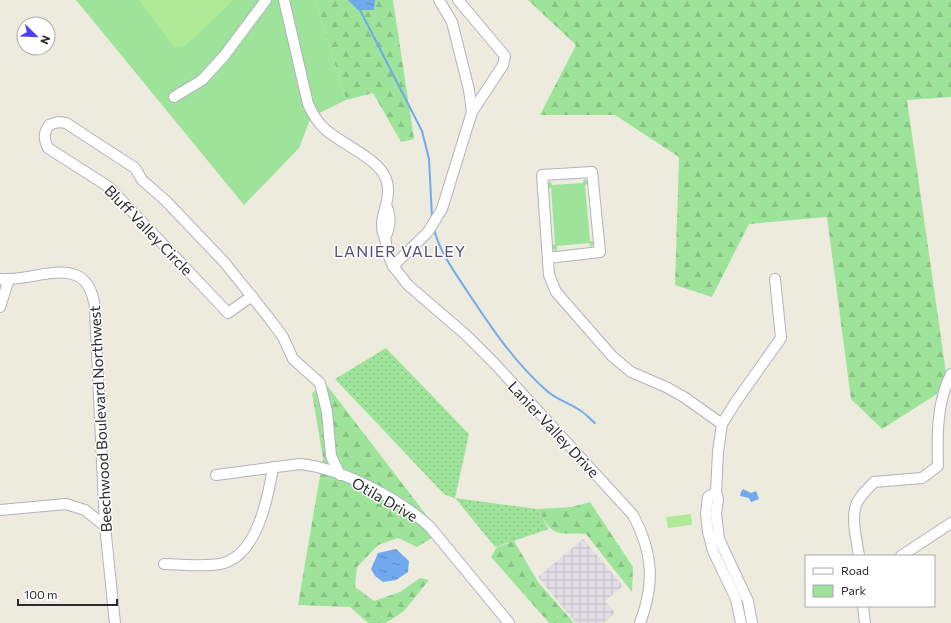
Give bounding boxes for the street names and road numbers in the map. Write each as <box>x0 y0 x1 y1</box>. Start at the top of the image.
street label: Bluff Valley Circle <box>101 181 197 279</box>
street label: Beechwood Boulevard Northwest <box>85 305 115 533</box>
street label: Lanier Valley Drive <box>505 377 603 481</box>
street label: Otila Drive <box>349 473 421 525</box>

